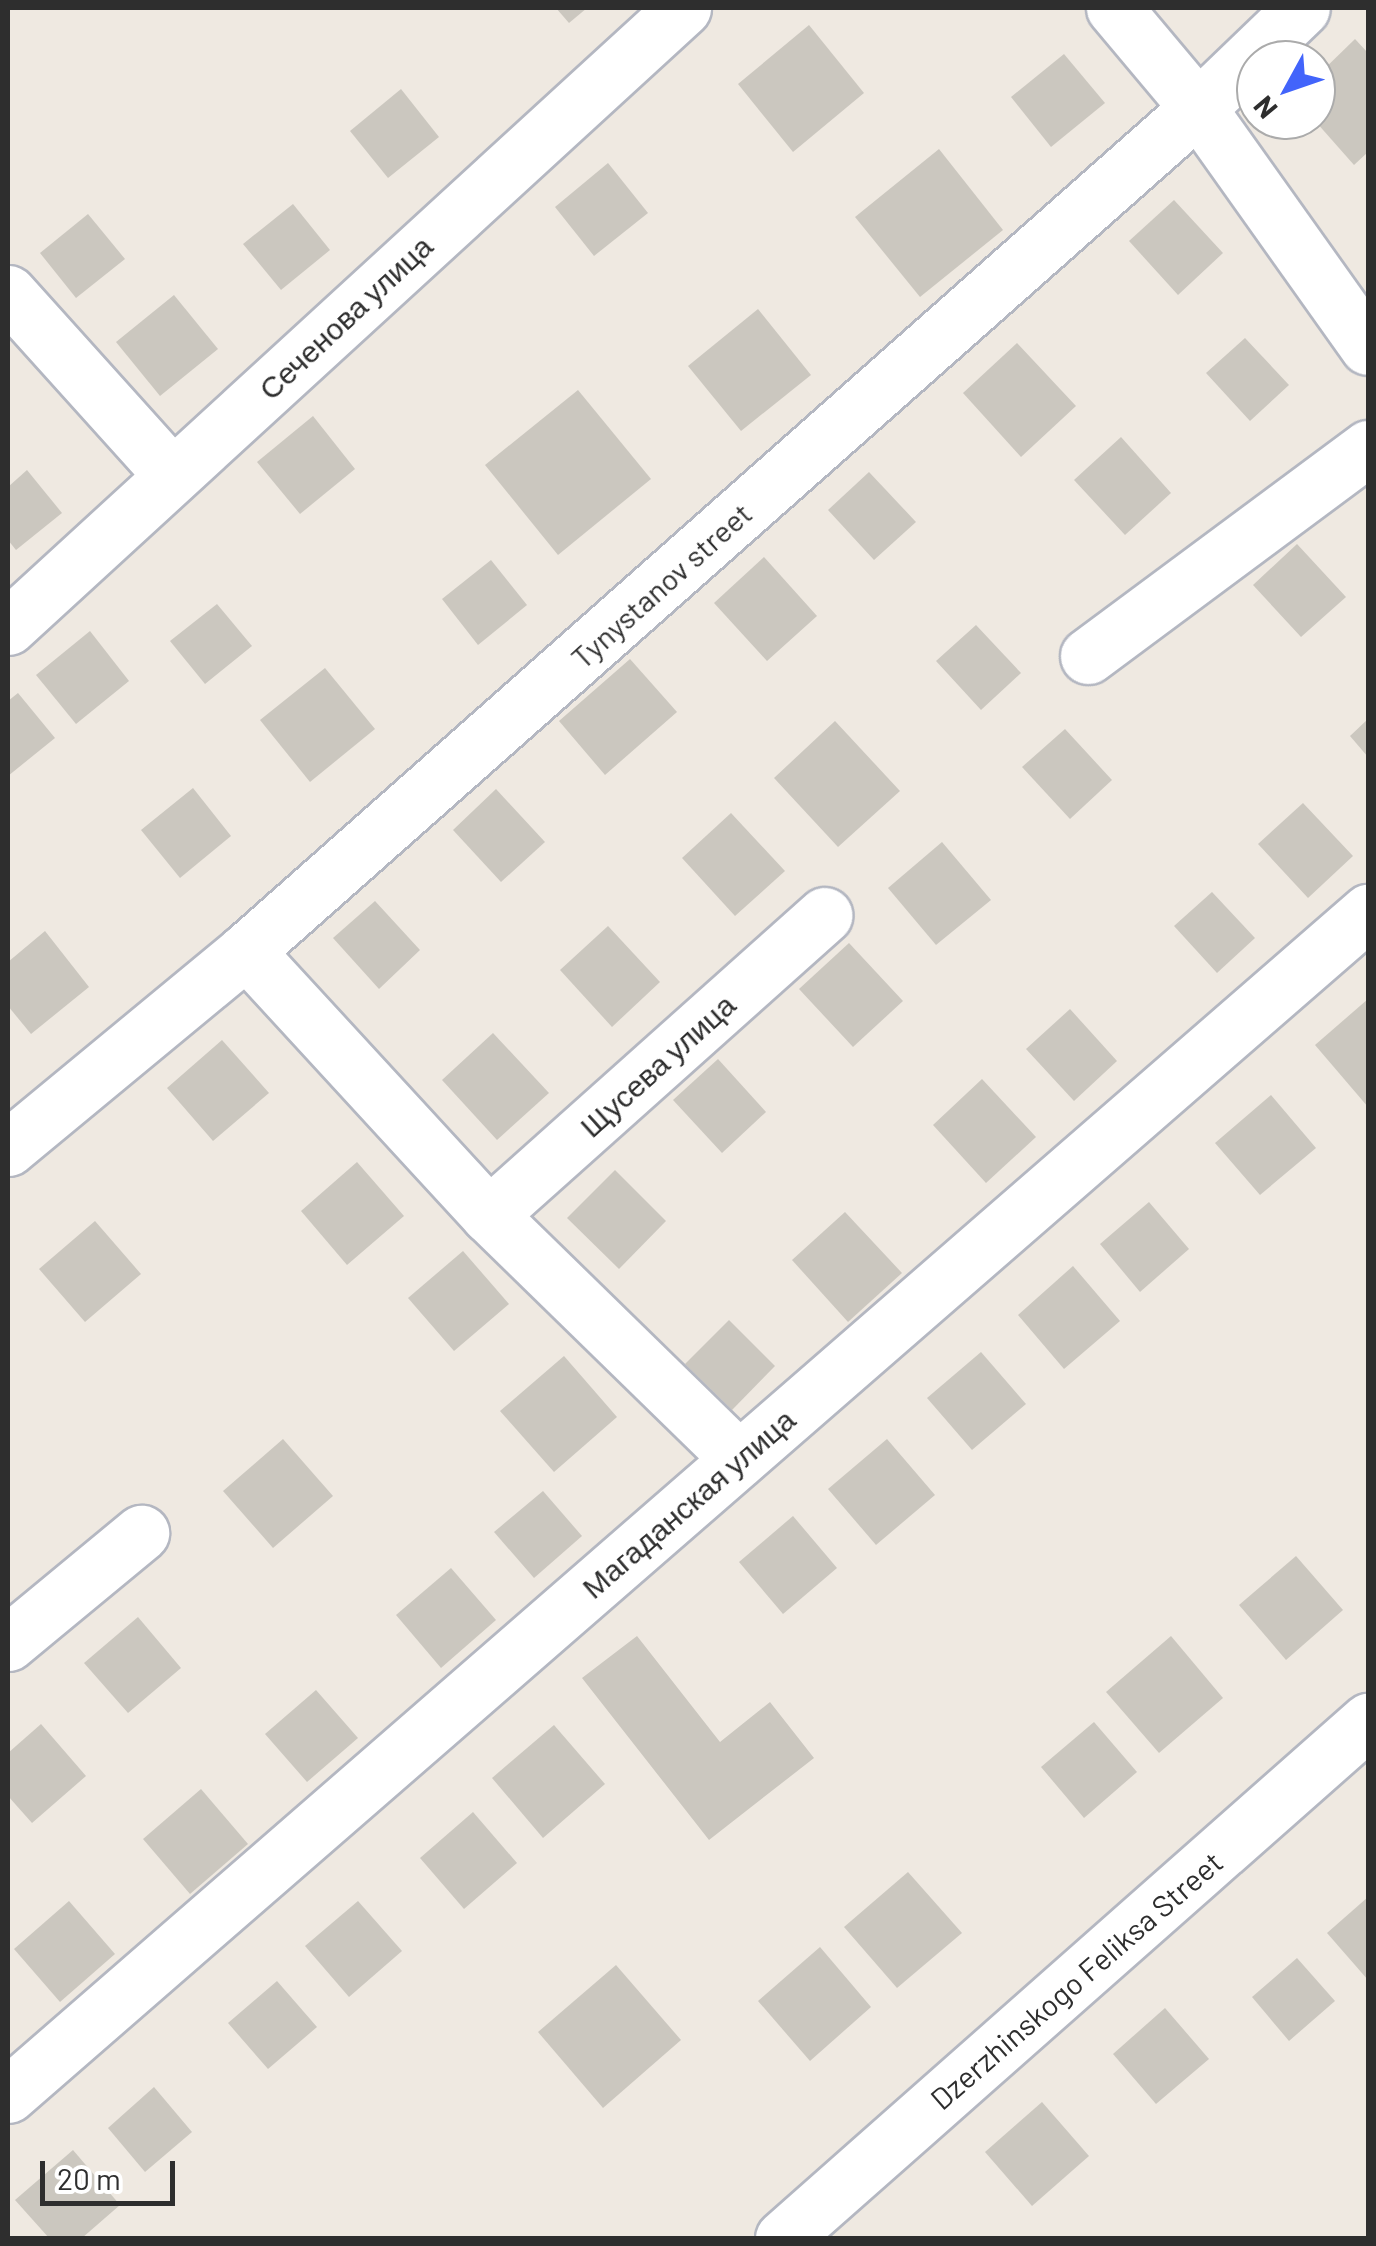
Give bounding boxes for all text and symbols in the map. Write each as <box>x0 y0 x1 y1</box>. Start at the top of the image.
north arrow <box>1236 40 1336 140</box>
text: N <box>1246 90 1284 126</box>
street label: Сеченова улица <box>251 228 439 406</box>
street label: Tynystanov street <box>563 495 759 675</box>
street label: Щусева улица <box>572 986 742 1144</box>
street label: Магаданская улица <box>574 1401 802 1605</box>
street label: Dzerzhinskogo Feliksa Street <box>923 1843 1229 2117</box>
scale bar <box>45 2141 180 2203</box>
text: 20 m <box>57 2160 121 2196</box>

